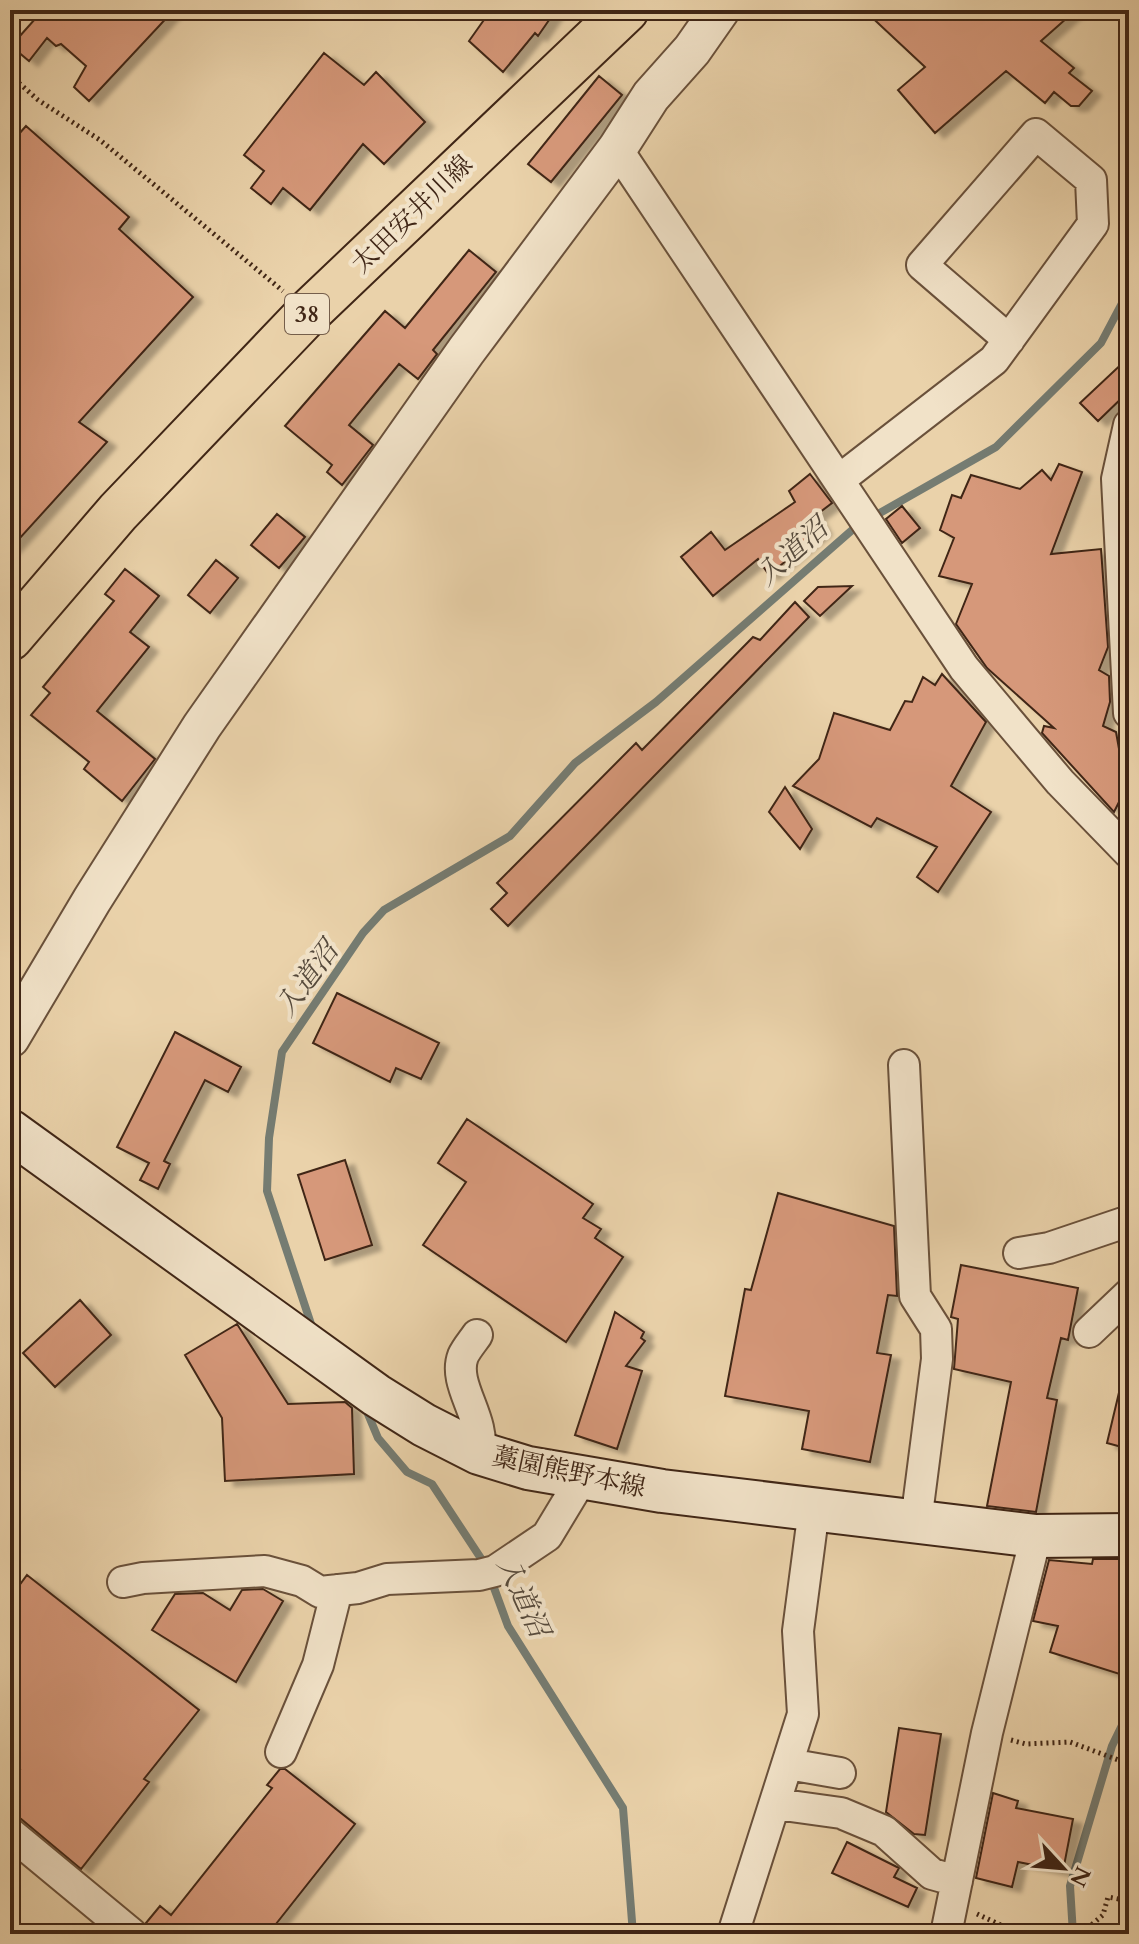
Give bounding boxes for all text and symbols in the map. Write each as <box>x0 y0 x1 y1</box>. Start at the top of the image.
street label: 太田安井川線 <box>344 147 480 281</box>
road number: 38 <box>285 294 329 334</box>
water label: 入道沼 <box>748 507 839 594</box>
water label: 入道沼 <box>267 931 349 1024</box>
street label: 藁園熊野本線 <box>489 1439 649 1505</box>
water label: 入道沼 <box>488 1551 560 1647</box>
north arrow <box>1023 1828 1103 1908</box>
text: N <box>1062 1861 1098 1891</box>

